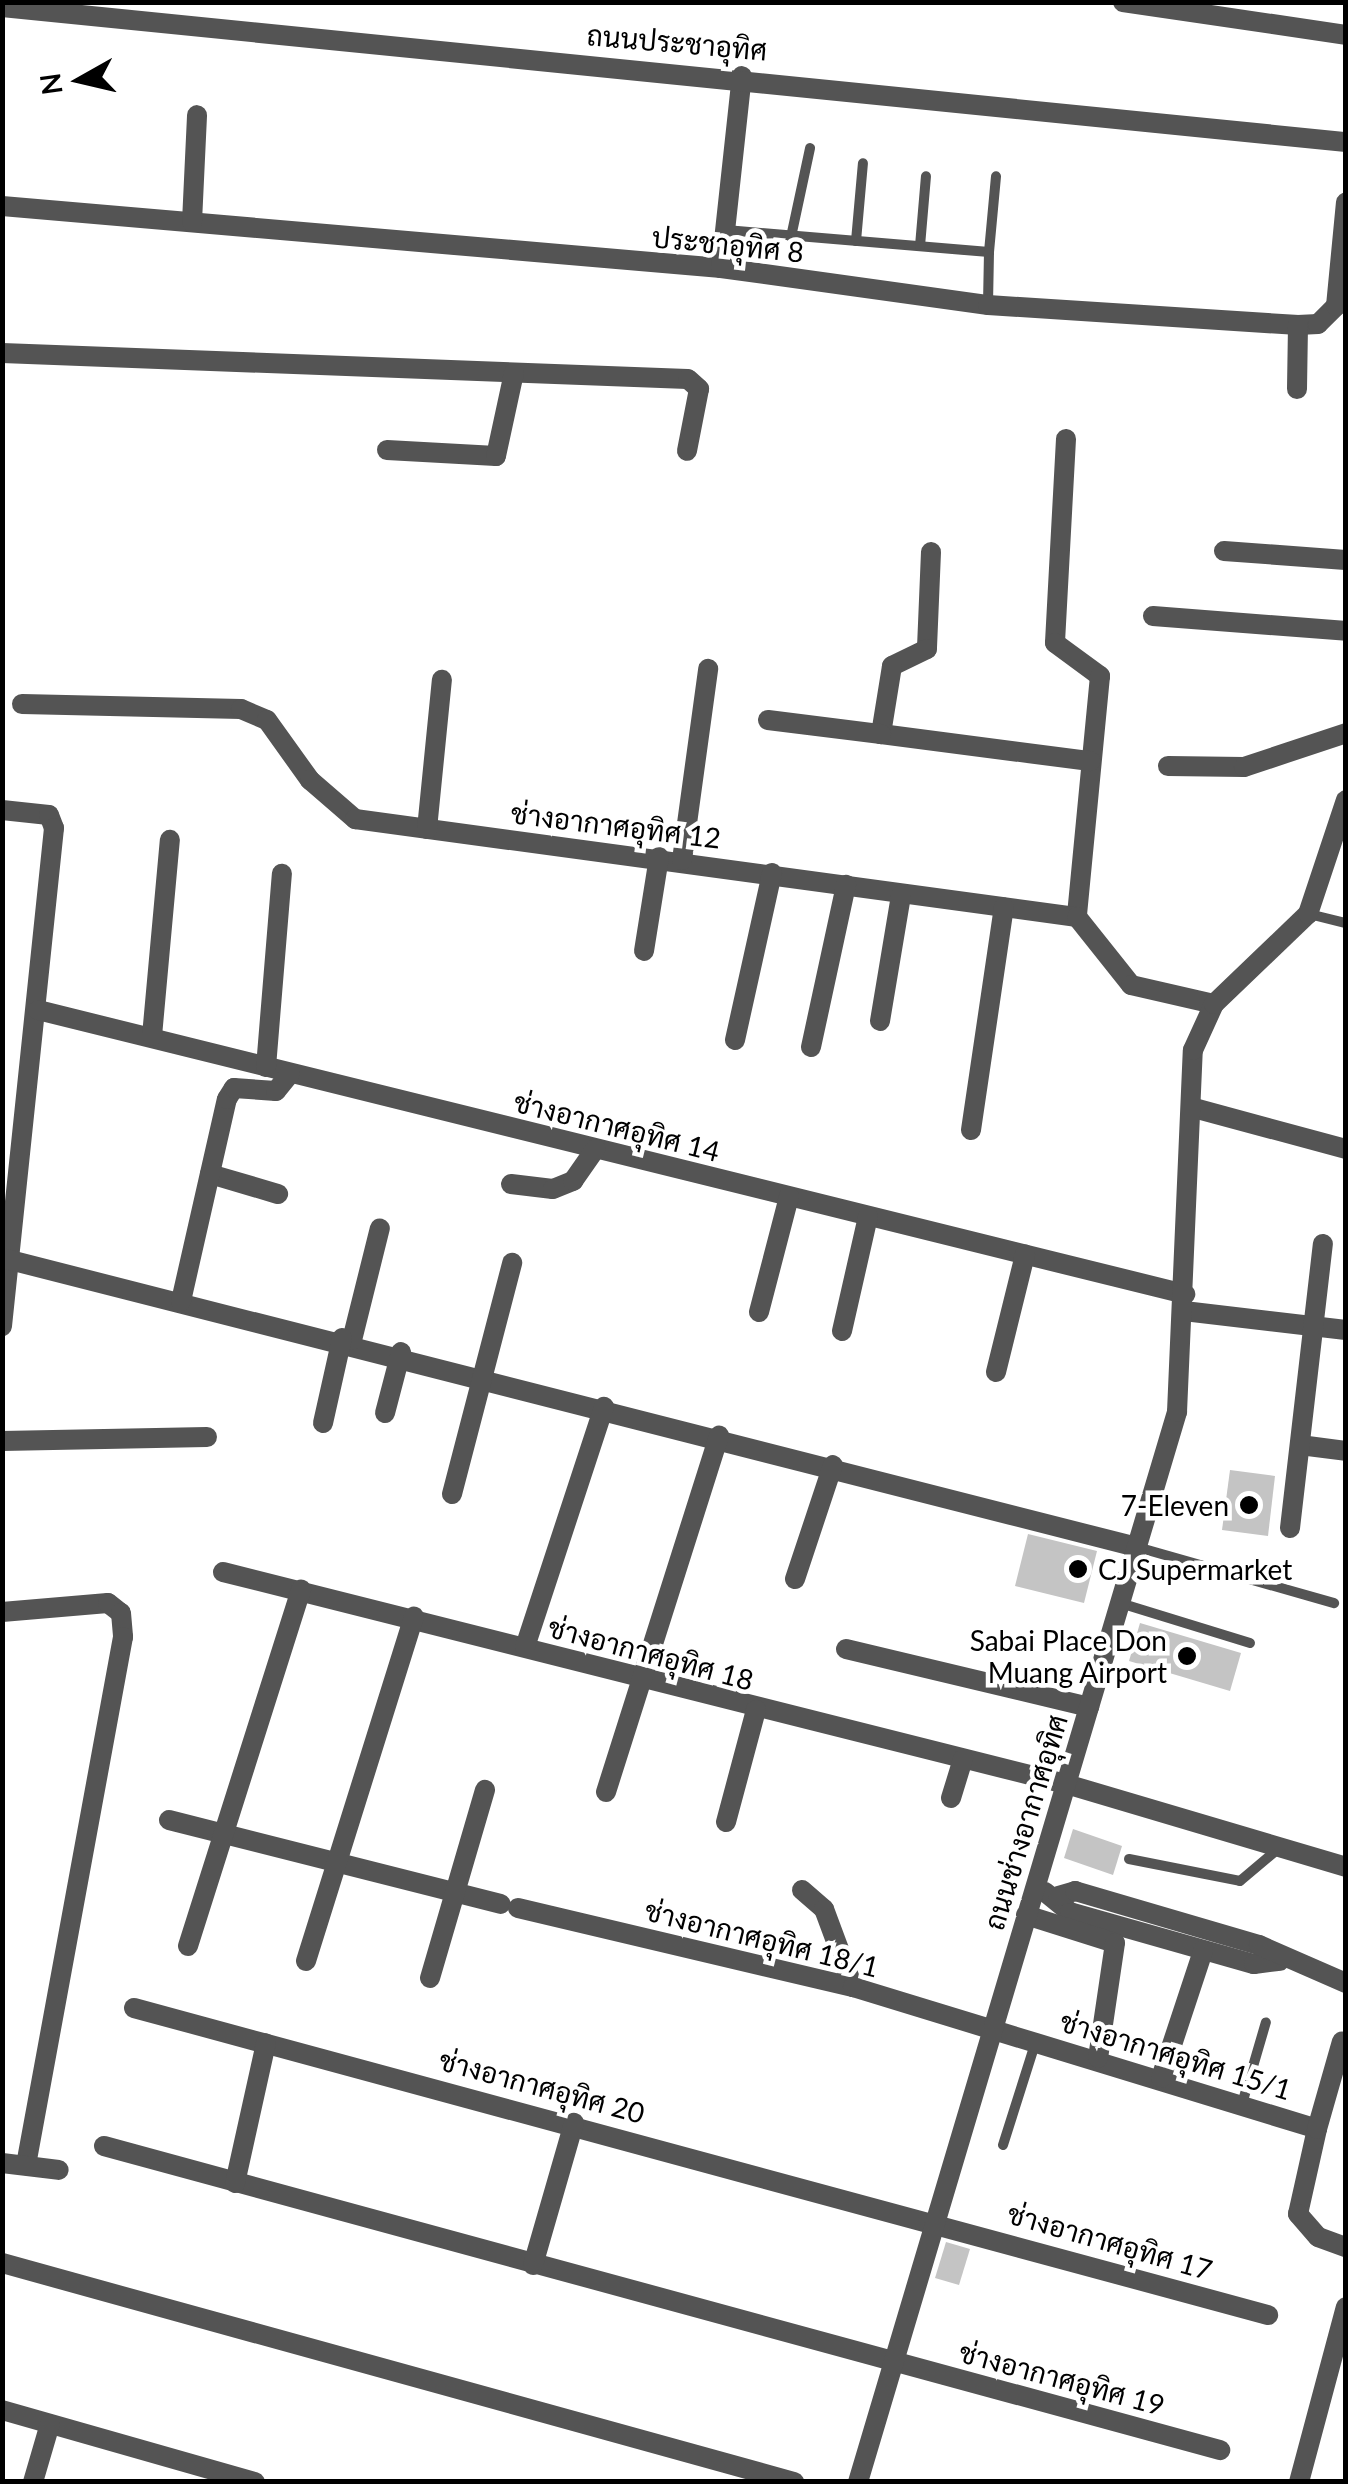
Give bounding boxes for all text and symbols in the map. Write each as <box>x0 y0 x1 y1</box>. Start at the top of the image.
street label: ถนนประชาอุทิศ <box>585 17 769 67</box>
north arrow <box>30 30 130 130</box>
text: N <box>32 71 69 97</box>
street label: ประชาอุทิศ 8 <box>650 219 806 269</box>
street label: ช่างอากาศอุทิศ 12 <box>509 795 723 855</box>
street label: ช่างอากาศอุทิศ 14 <box>510 1084 724 1168</box>
place label: 7-Eleven <box>1121 1488 1229 1522</box>
marker: 7-Eleven <box>1238 1494 1260 1516</box>
place label: CJ Supermarket <box>1098 1552 1292 1586</box>
marker: CJ Supermarket <box>1067 1558 1089 1580</box>
street label: ช่างอากาศอุทิศ 18 <box>545 1609 757 1697</box>
place label: Sabai Place Don Muang Airport <box>970 1623 1167 1689</box>
marker: Sabai Place Don Muang Airport <box>1176 1645 1198 1667</box>
street label: ถนนช่างอากาศอุทิศ <box>976 1710 1074 1934</box>
street label: ช่างอากาศอุทิศ 18/1 <box>641 1893 883 1983</box>
street label: ช่างอากาศอุทิศ 15/1 <box>1056 2004 1296 2106</box>
street label: ช่างอากาศอุทิศ 20 <box>436 2042 648 2130</box>
street label: ช่างอากาศอุทิศ 17 <box>1004 2196 1216 2286</box>
street label: ช่างอากาศอุทิศ 19 <box>956 2334 1168 2422</box>

